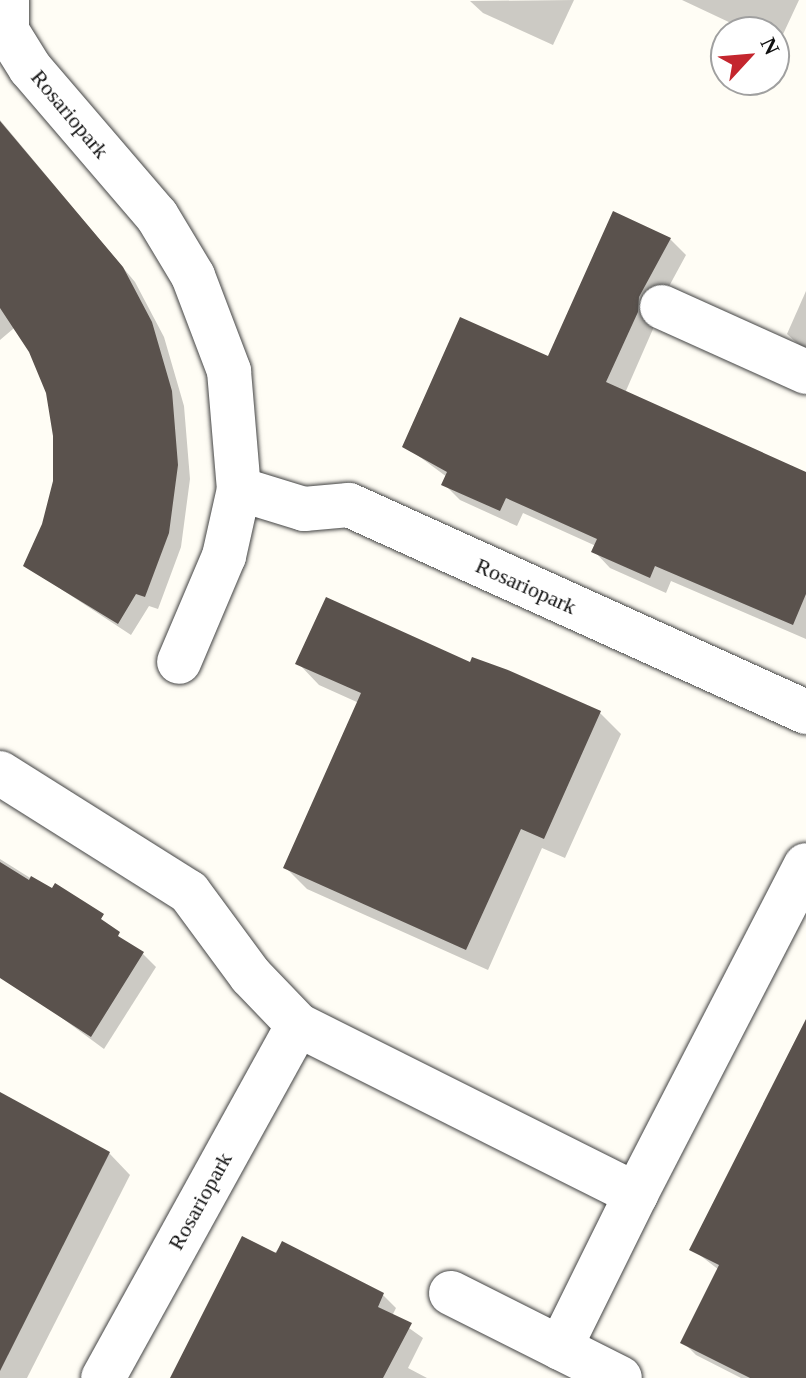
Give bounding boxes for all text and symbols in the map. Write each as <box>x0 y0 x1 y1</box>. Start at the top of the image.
north arrow <box>710 16 790 96</box>
text: N <box>756 34 785 59</box>
street label: Rosariopark <box>25 64 115 164</box>
street label: Rosariopark <box>472 552 580 620</box>
street label: Rosariopark <box>162 1148 238 1254</box>

